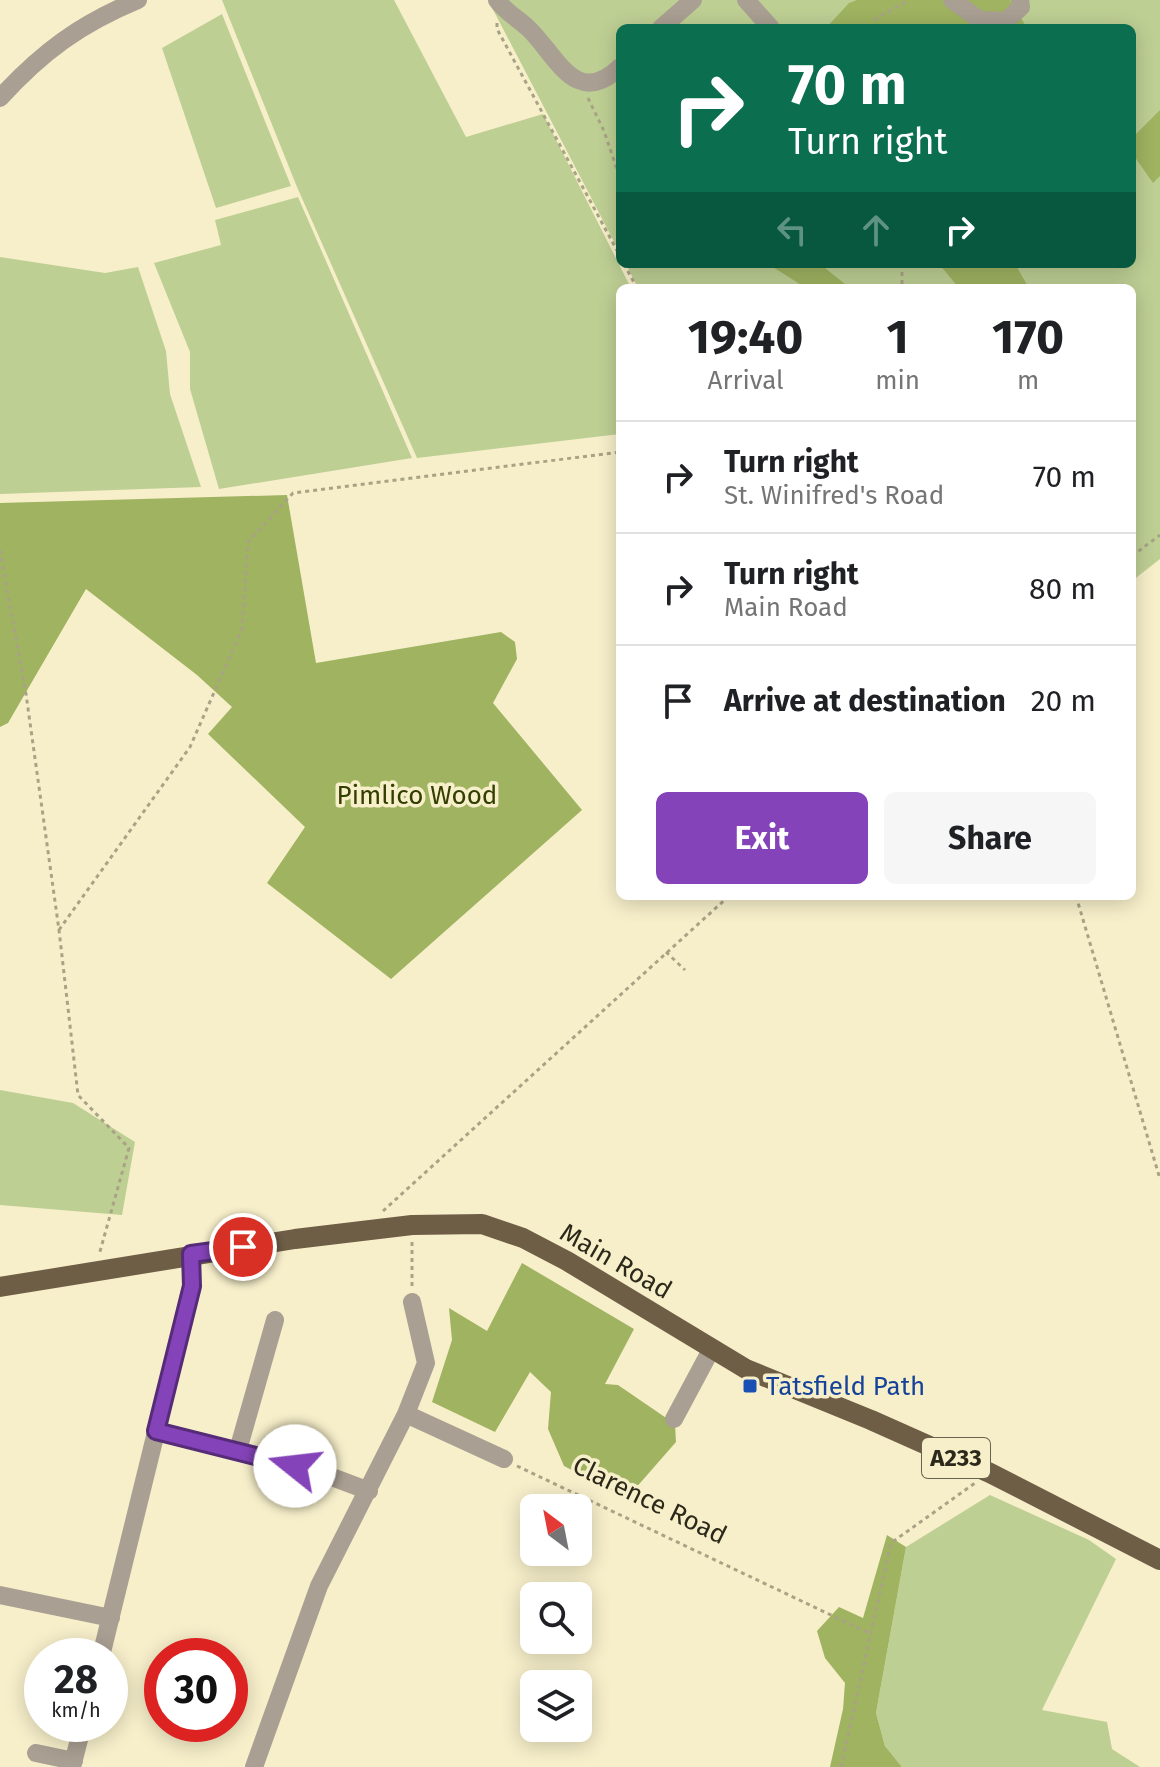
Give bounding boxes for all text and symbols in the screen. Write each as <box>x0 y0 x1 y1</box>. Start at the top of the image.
text: 70 m <box>788 52 907 119</box>
icon: right <box>656 56 760 160</box>
text: Turn right <box>788 120 948 164</box>
icon: left <box>770 208 814 252</box>
icon: ahead <box>854 208 898 252</box>
icon: right <box>938 208 982 252</box>
text: 19:40 <box>688 308 803 366</box>
text: 1 <box>887 308 909 366</box>
text: 170 <box>992 308 1064 366</box>
text: Arrival <box>708 365 784 396</box>
text: min <box>875 365 920 396</box>
text: m <box>1017 365 1039 396</box>
text: Turn right <box>724 444 859 480</box>
icon: right <box>656 455 700 499</box>
text: 70 m <box>1033 459 1096 495</box>
text: St. Winifred's Road <box>724 480 944 511</box>
text: Turn right <box>724 556 859 592</box>
icon: right <box>656 567 700 611</box>
text: 80 m <box>1029 571 1096 607</box>
text: Main Road <box>724 592 848 623</box>
icon: arrive <box>656 679 700 723</box>
text: Arrive at destination <box>724 683 1006 719</box>
text: 20 m <box>1031 683 1096 719</box>
park label: Pimlico Wood <box>337 780 497 811</box>
button: Exit <box>656 792 868 884</box>
button: Share <box>884 792 1096 884</box>
pin <box>209 1213 277 1281</box>
street label: Main Road <box>554 1217 677 1306</box>
icon: arrive <box>221 1225 265 1269</box>
place label: Tatsfield Path <box>766 1371 925 1402</box>
marker: Tatsfield Path <box>741 1377 759 1395</box>
position arrow <box>253 1424 337 1508</box>
road number: A233 <box>922 1438 990 1478</box>
street label: Clarence Road <box>568 1450 732 1551</box>
north arrow <box>520 1494 592 1566</box>
map controls <box>520 1494 592 1742</box>
button: search <box>520 1582 592 1654</box>
speed limit sign: 30 <box>144 1638 248 1742</box>
text: 28 <box>54 1656 98 1704</box>
button: layers <box>520 1670 592 1742</box>
text: km/h <box>51 1698 101 1722</box>

